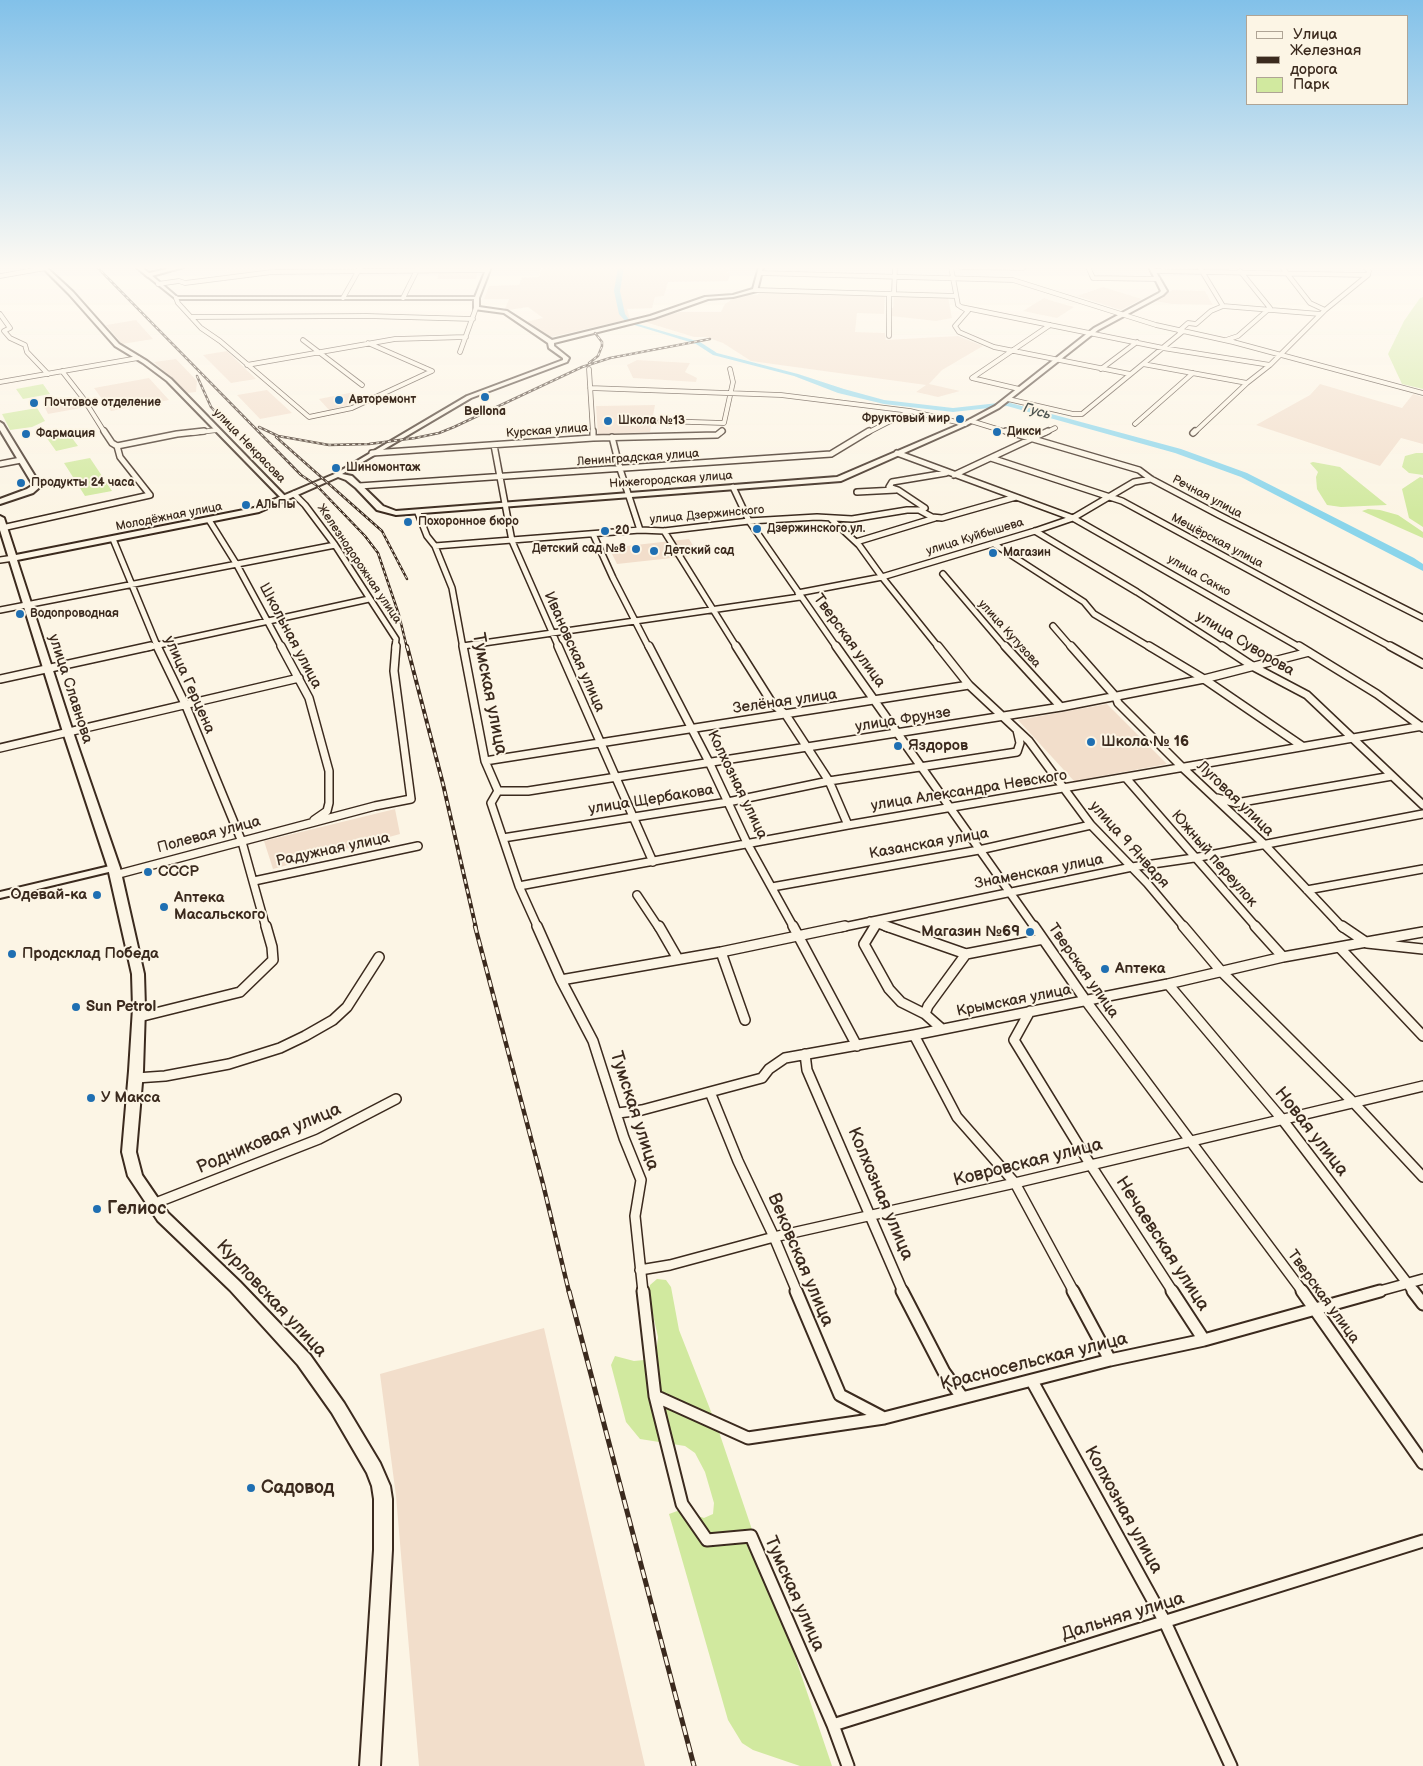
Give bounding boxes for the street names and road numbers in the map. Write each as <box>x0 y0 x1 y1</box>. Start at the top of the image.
street label: улица Некрасова <box>210 406 288 486</box>
street label: Курская улица <box>505 421 589 441</box>
street label: Ленинградская улица <box>576 447 700 469</box>
street label: Нижегородская улица <box>609 469 733 491</box>
street label: Речная улица <box>1169 472 1245 522</box>
street label: Молодёжная улица <box>115 500 223 534</box>
street label: Железнодорожная улица <box>314 502 404 626</box>
street label: улица Дзержинского <box>649 503 765 527</box>
street label: Мещёрская улица <box>1168 511 1266 571</box>
street label: улица Куйбышева <box>925 515 1025 559</box>
street label: улица Сакко <box>1165 552 1233 600</box>
street label: Школьная улица <box>255 580 325 692</box>
street label: Ивановская улица <box>539 589 609 715</box>
street label: Тверская улица <box>809 591 889 691</box>
street label: улица Кутузова <box>975 597 1043 671</box>
street label: улица Суворова <box>1193 608 1297 680</box>
street label: Тумская улица <box>467 631 511 757</box>
street label: улица Славнова <box>44 632 96 746</box>
street label: улица Герцена <box>159 633 219 737</box>
street label: Зелёная улица <box>732 686 838 718</box>
street label: улица Фрунзе <box>854 704 952 736</box>
street label: Колхозная улица <box>703 728 771 842</box>
street label: Луговая улица <box>1193 758 1277 840</box>
street label: улица Александра Невского <box>870 767 1068 815</box>
street label: улица Щербакова <box>587 781 715 819</box>
street label: улица 9 Января <box>1085 798 1173 892</box>
street label: Южный переулок <box>1167 807 1261 911</box>
street label: Полевая улица <box>155 813 263 857</box>
street label: Казанская улица <box>868 825 990 863</box>
street label: Радужная улица <box>274 829 392 871</box>
street label: Знаменская улица <box>973 851 1105 893</box>
street label: Тверская улица <box>1044 920 1122 1022</box>
street label: Крымская улица <box>955 981 1073 1021</box>
street label: Тумская улица <box>605 1049 663 1173</box>
street label: Новая улица <box>1269 1083 1353 1181</box>
street label: Родниковая улица <box>194 1099 344 1179</box>
street label: Колхозная улица <box>842 1124 918 1264</box>
street label: Ковровская улица <box>951 1134 1105 1192</box>
street label: Нечаевская улица <box>1110 1173 1214 1315</box>
street label: Вековская улица <box>762 1190 838 1330</box>
street label: Курловская улица <box>211 1236 331 1362</box>
street label: Тверская улица <box>1283 1247 1363 1347</box>
street label: Красносельская улица <box>938 1328 1130 1396</box>
street label: Колхозная улица <box>1079 1443 1167 1577</box>
street label: Тумская улица <box>759 1533 829 1655</box>
street label: Дальняя улица <box>1059 1588 1187 1646</box>

